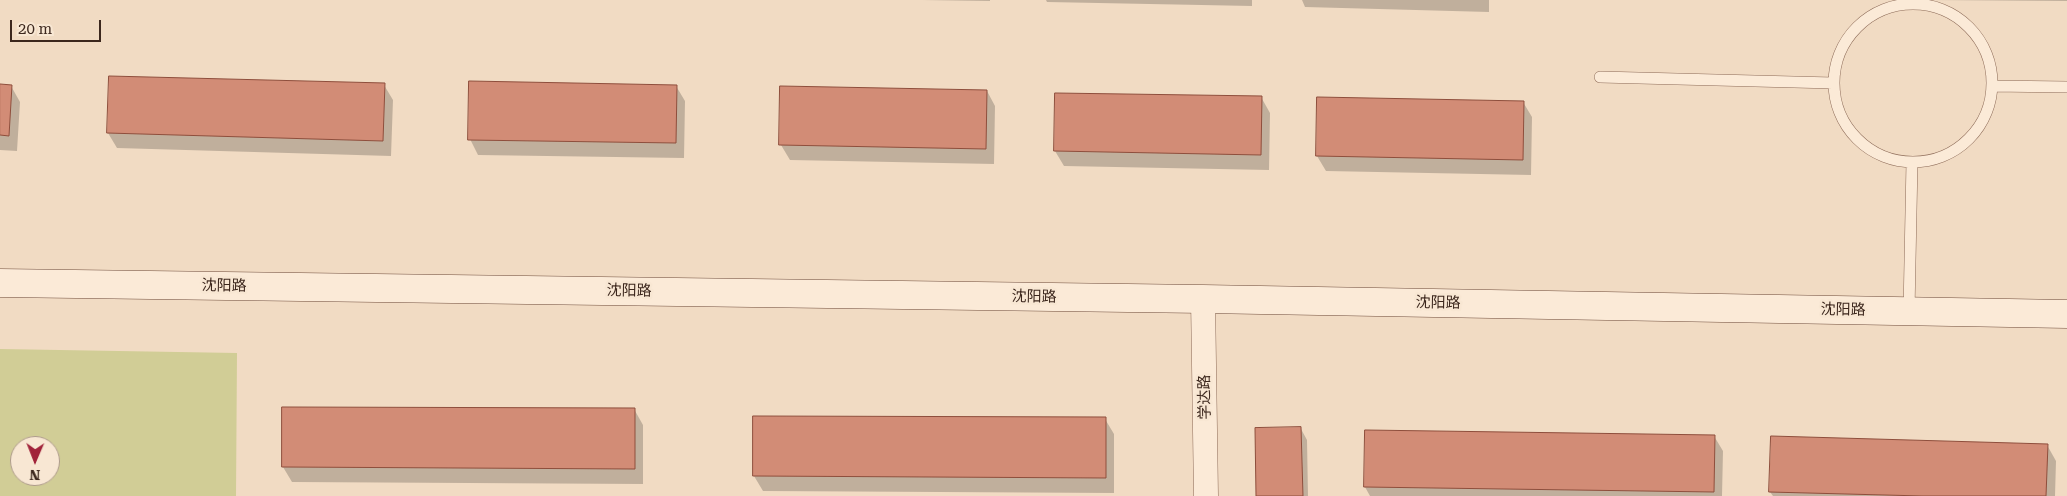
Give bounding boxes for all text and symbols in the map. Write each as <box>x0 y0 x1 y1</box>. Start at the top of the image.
scale bar <box>12 10 104 42</box>
text: 20 m <box>18 20 52 38</box>
street label: 沈阳路 <box>201 277 247 295</box>
street label: 沈阳路 <box>606 282 652 300</box>
street label: 沈阳路 <box>1011 288 1057 306</box>
street label: 沈阳路 <box>1415 294 1461 312</box>
street label: 沈阳路 <box>1820 301 1866 319</box>
street label: 学达路 <box>1196 374 1214 420</box>
north arrow <box>10 436 60 486</box>
text: N <box>29 467 40 483</box>

